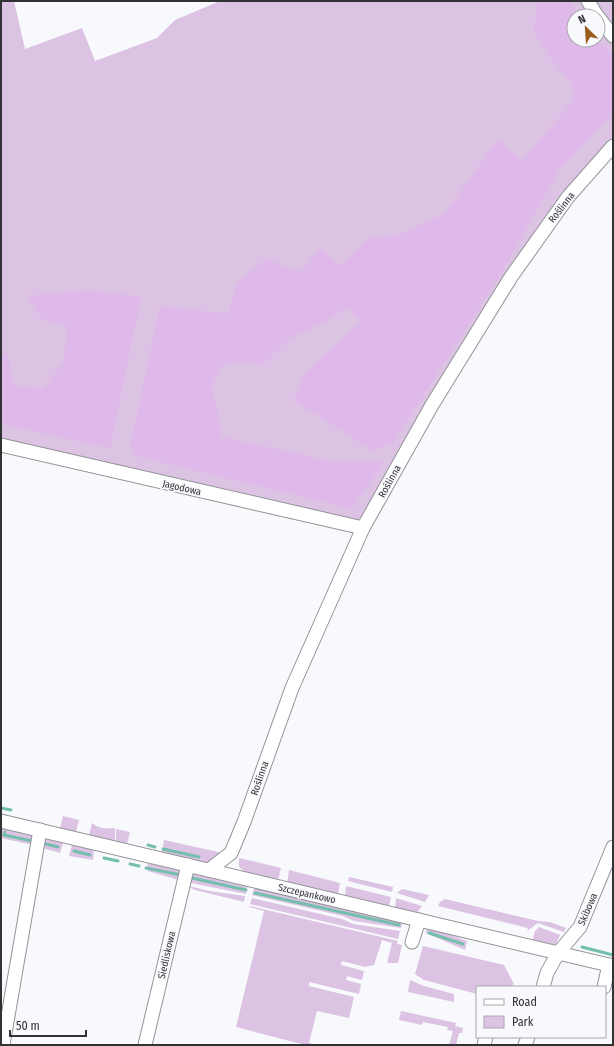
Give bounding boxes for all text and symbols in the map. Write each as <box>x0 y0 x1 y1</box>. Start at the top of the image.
north arrow <box>566 8 606 48</box>
text: N <box>576 12 588 27</box>
street label: Roślinna <box>546 190 577 225</box>
street label: Roślinna <box>376 463 404 500</box>
street label: Jagodowa <box>161 478 202 498</box>
street label: Roślinna <box>249 760 271 797</box>
street label: Szczepankowo <box>277 882 337 906</box>
street label: Skibowa <box>576 891 600 927</box>
street label: Siedliskowa <box>156 930 178 980</box>
legend <box>476 986 606 1038</box>
text: Road <box>512 995 537 1009</box>
scale bar <box>10 1012 86 1038</box>
text: Park <box>512 1015 534 1029</box>
text: 50 m <box>16 1019 40 1033</box>

